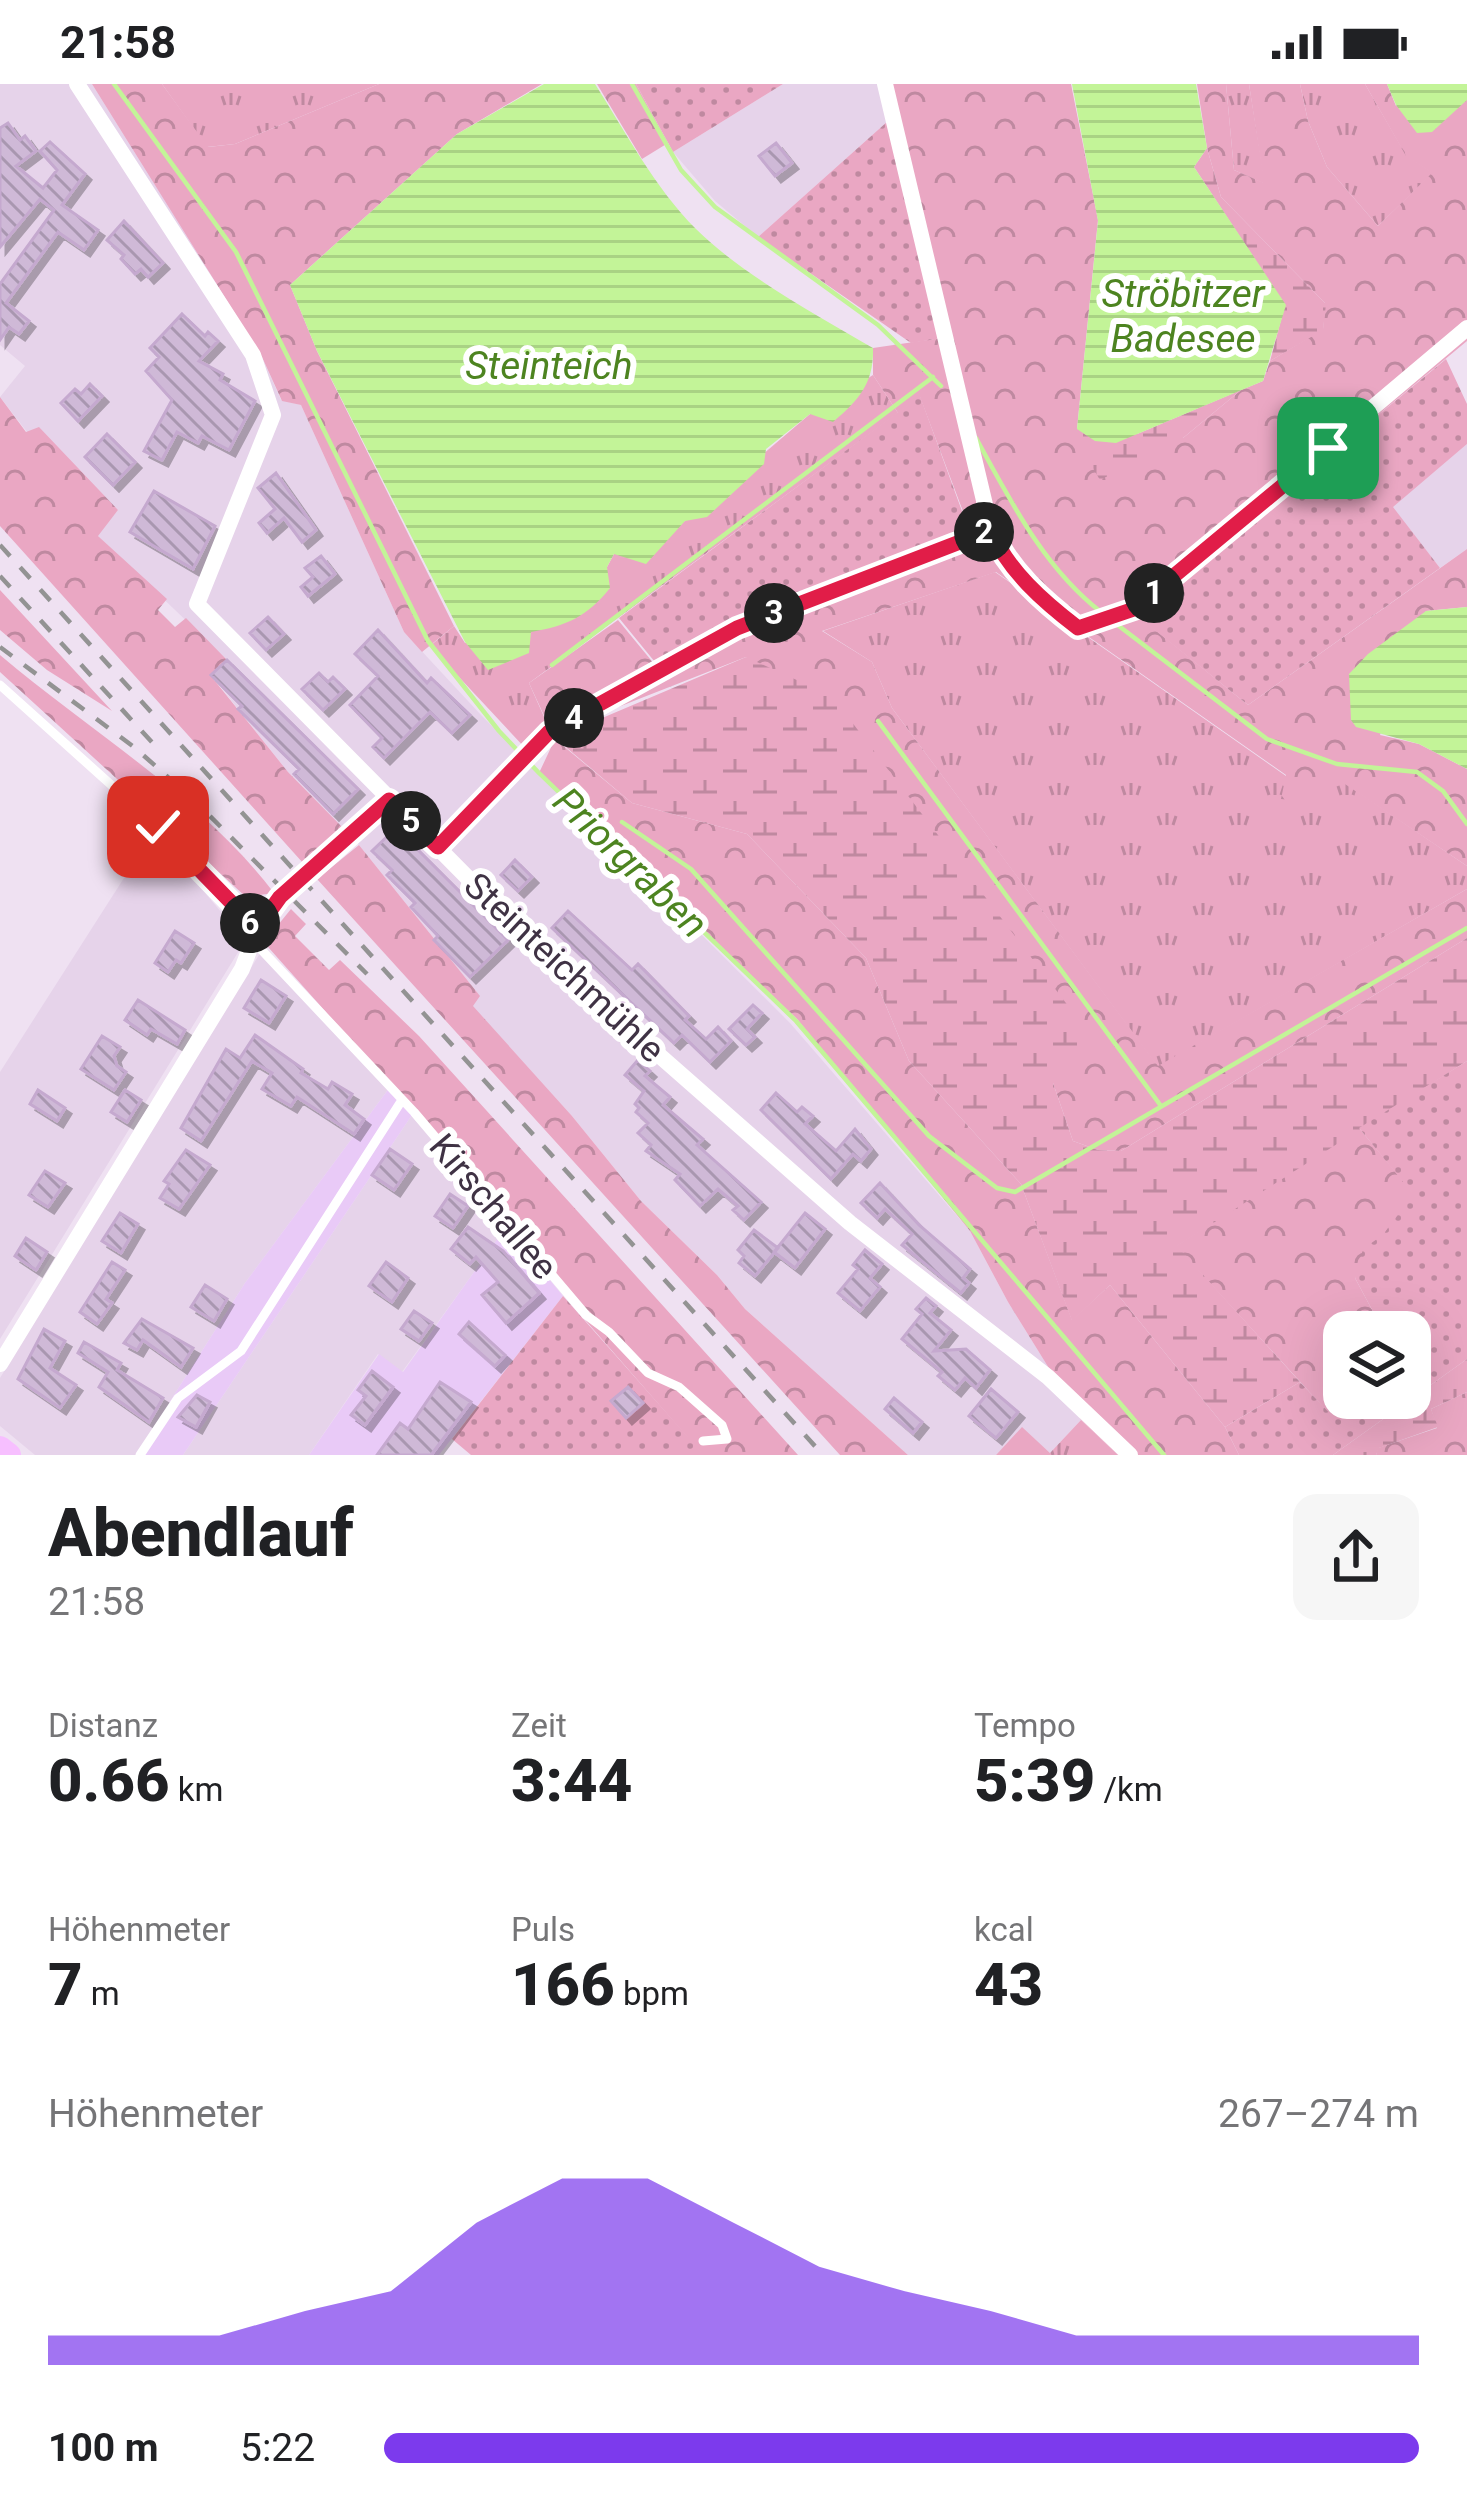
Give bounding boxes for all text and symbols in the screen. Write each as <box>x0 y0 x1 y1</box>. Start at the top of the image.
text: 21:58 <box>60 16 176 69</box>
water label: Ströbitzer Badesee <box>1101 271 1266 362</box>
water label: Steinteich <box>465 343 633 389</box>
pin <box>1277 397 1379 499</box>
icon: arrive <box>1295 415 1361 481</box>
pin: 2 <box>954 502 1014 562</box>
text: 2 <box>975 512 993 551</box>
pin: 1 <box>1124 563 1184 623</box>
text: 1 <box>1145 573 1163 612</box>
pin: 3 <box>744 583 804 643</box>
text: 3 <box>765 593 783 632</box>
pin: 4 <box>544 688 604 748</box>
text: 4 <box>565 698 583 737</box>
pin <box>107 776 209 878</box>
water label: Priorgraben <box>544 778 717 947</box>
pin: 5 <box>381 791 441 851</box>
icon: check <box>125 794 191 860</box>
text: 5 <box>402 801 420 840</box>
street label: Steinteichmühle <box>456 864 673 1071</box>
pin: 6 <box>220 893 280 953</box>
text: 6 <box>241 903 259 942</box>
street label: Kirschallee <box>421 1126 566 1288</box>
map controls <box>1323 1311 1431 1419</box>
button: layers <box>1323 1311 1431 1419</box>
button: share <box>1293 1494 1419 1620</box>
text: Abendlauf <box>48 1495 354 1572</box>
text: 21:58 <box>48 1579 145 1625</box>
text: Distanz <box>48 1706 158 1745</box>
text: Zeit <box>511 1706 567 1745</box>
text: Tempo <box>974 1706 1076 1745</box>
text: 0.66 <box>48 1745 170 1816</box>
text: 3:44 <box>511 1745 632 1816</box>
text: 5:39 <box>974 1745 1095 1816</box>
text: km <box>170 1770 223 1809</box>
text: /km <box>1095 1770 1163 1809</box>
text: Höhenmeter <box>48 1910 230 1949</box>
text: Puls <box>511 1910 575 1949</box>
text: kcal <box>974 1910 1034 1949</box>
text: 7 <box>48 1949 83 2020</box>
text: 166 <box>511 1949 615 2020</box>
text: 43 <box>974 1949 1043 2020</box>
text: m <box>83 1974 120 2013</box>
text: bpm <box>615 1974 689 2013</box>
text: Höhenmeter <box>48 2091 263 2137</box>
text: 267–274 m <box>1218 2091 1419 2137</box>
text: 100 m <box>48 2425 159 2471</box>
text: 5:22 <box>240 2425 315 2471</box>

